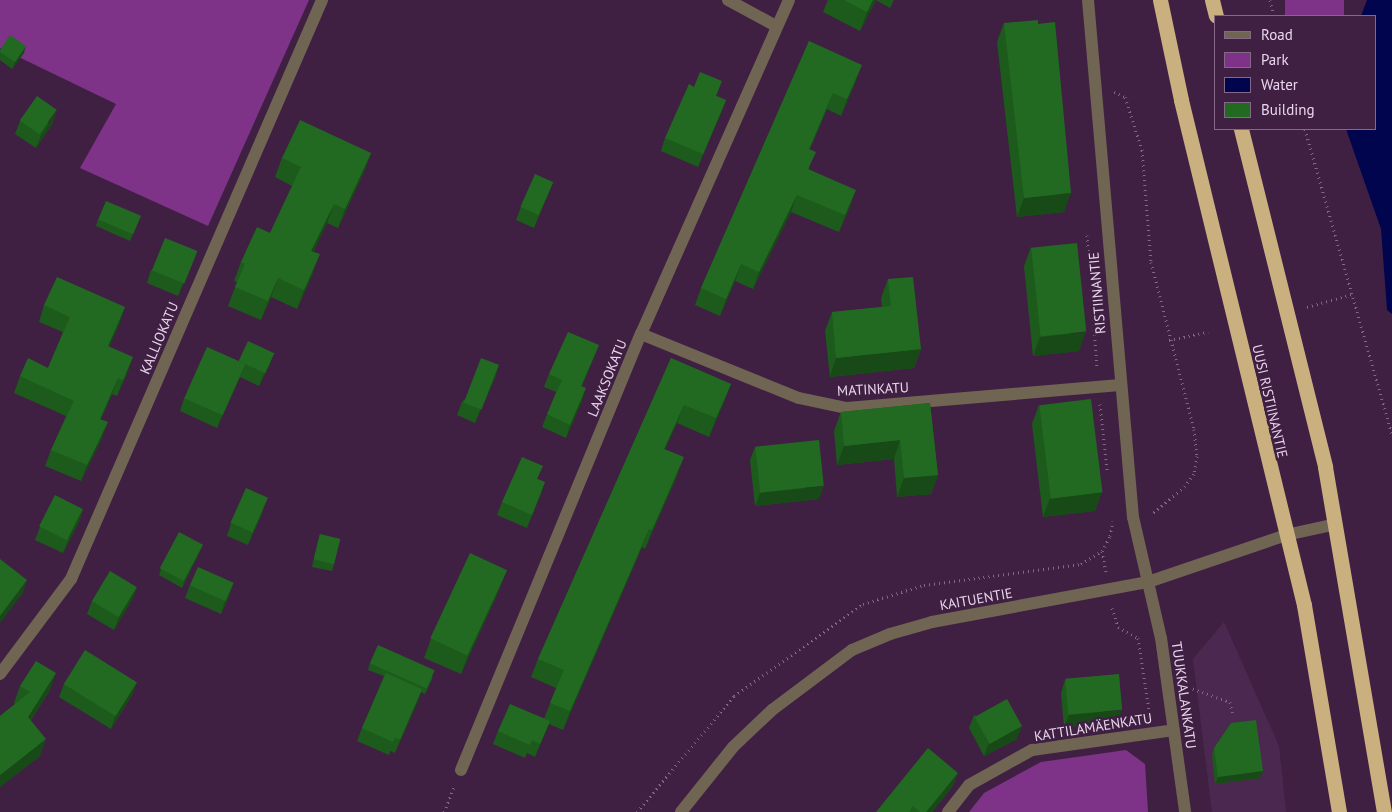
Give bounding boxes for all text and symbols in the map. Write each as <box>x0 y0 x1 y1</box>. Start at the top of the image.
legend <box>1214 15 1377 130</box>
text: Road <box>1261 25 1293 44</box>
text: Park <box>1261 50 1289 69</box>
text: Water <box>1261 75 1298 94</box>
text: Building <box>1261 100 1315 119</box>
street label: RISTIINANTIE <box>1085 251 1109 335</box>
street label: KALLIOKATU <box>136 299 182 377</box>
street label: LAAKSOKATU <box>584 337 630 419</box>
street label: UUSI RISTIINANTIE <box>1249 343 1291 459</box>
street label: MATINKATU <box>837 379 909 399</box>
street label: KAITUENTIE <box>938 584 1014 614</box>
street label: TUUKKALANKATU <box>1168 640 1200 750</box>
street label: KATTILAMÄENKATU <box>1033 709 1153 745</box>

